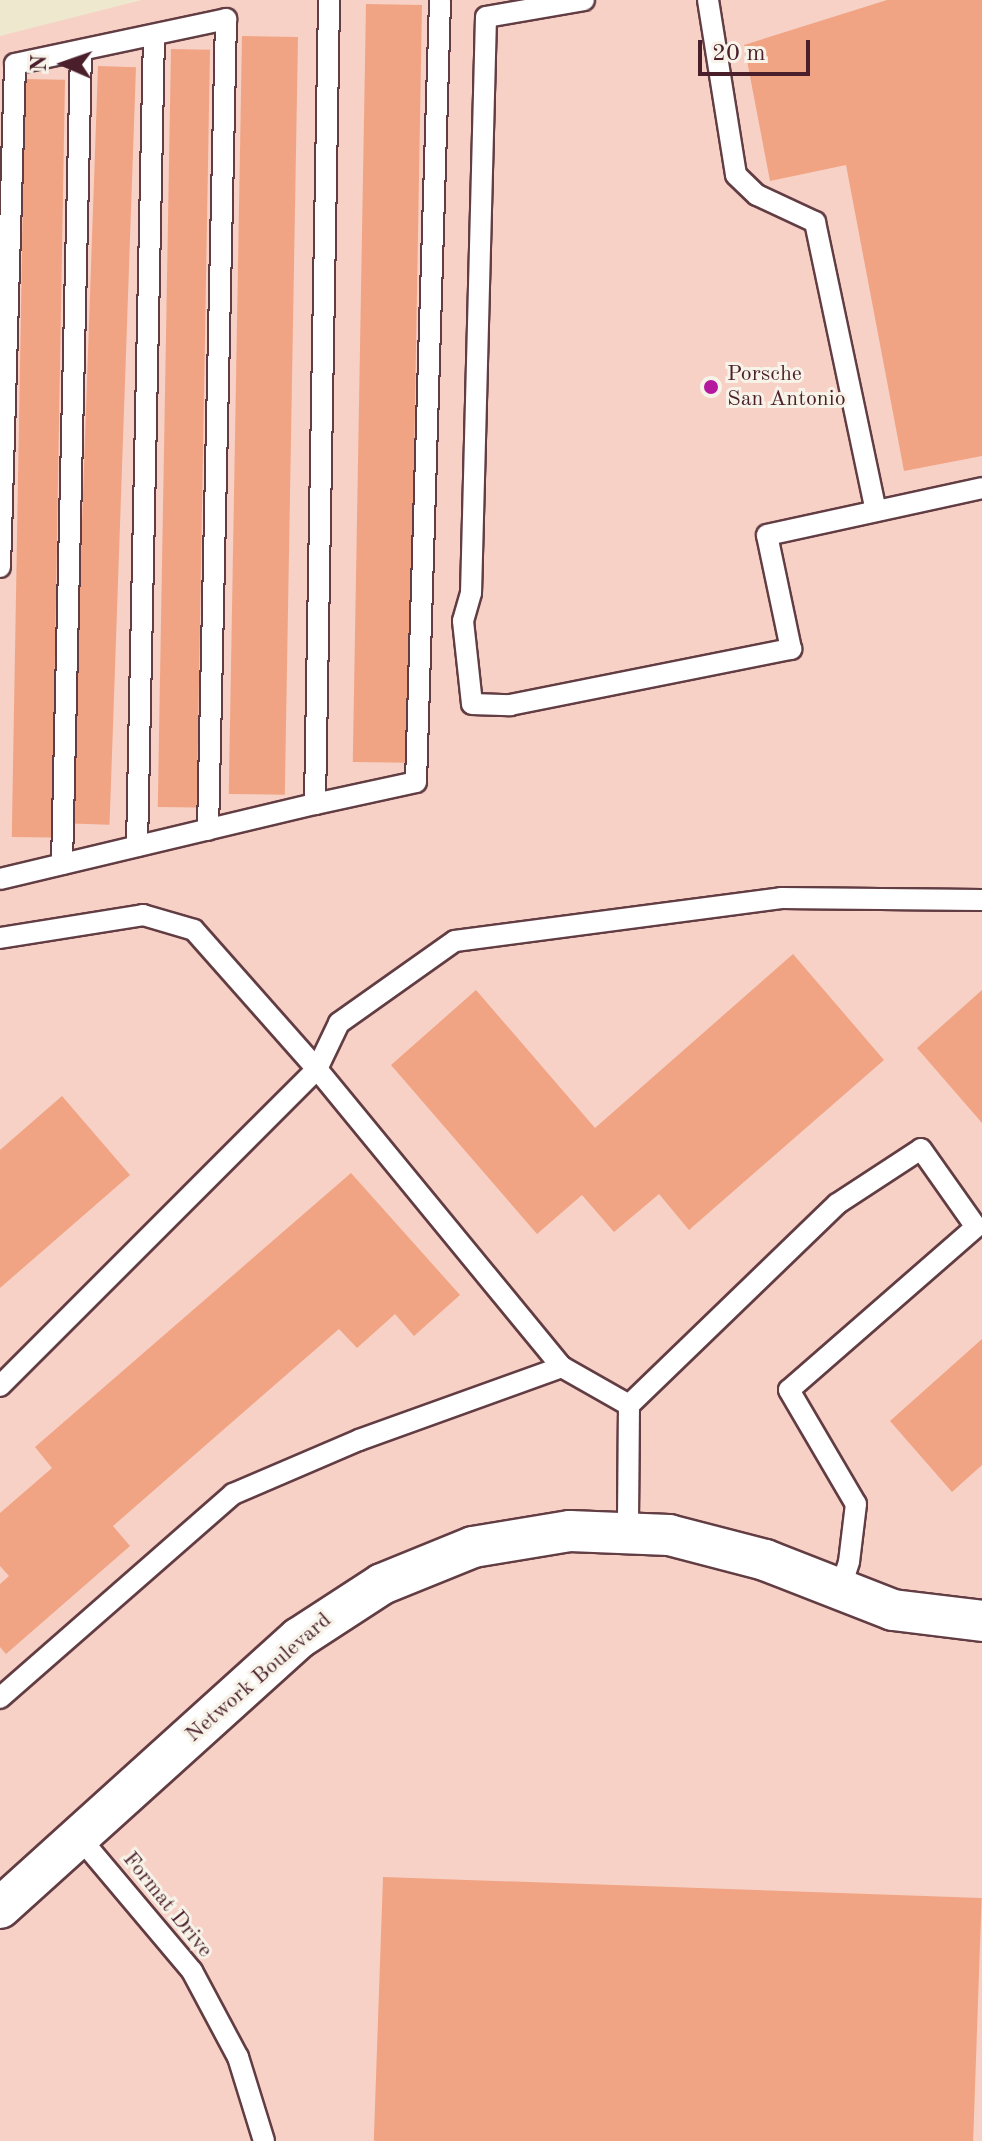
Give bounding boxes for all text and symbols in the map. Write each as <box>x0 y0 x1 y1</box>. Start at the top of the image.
north arrow <box>24 24 104 104</box>
scale bar <box>702 24 814 74</box>
text: 20 m <box>712 42 766 66</box>
text: N <box>29 54 51 72</box>
place label: Porsche San Antonio <box>727 361 846 412</box>
marker: Porsche San Antonio <box>702 378 720 396</box>
street label: Network Boulevard <box>181 1608 337 1748</box>
street label: Format Drive <box>116 1847 218 1963</box>

